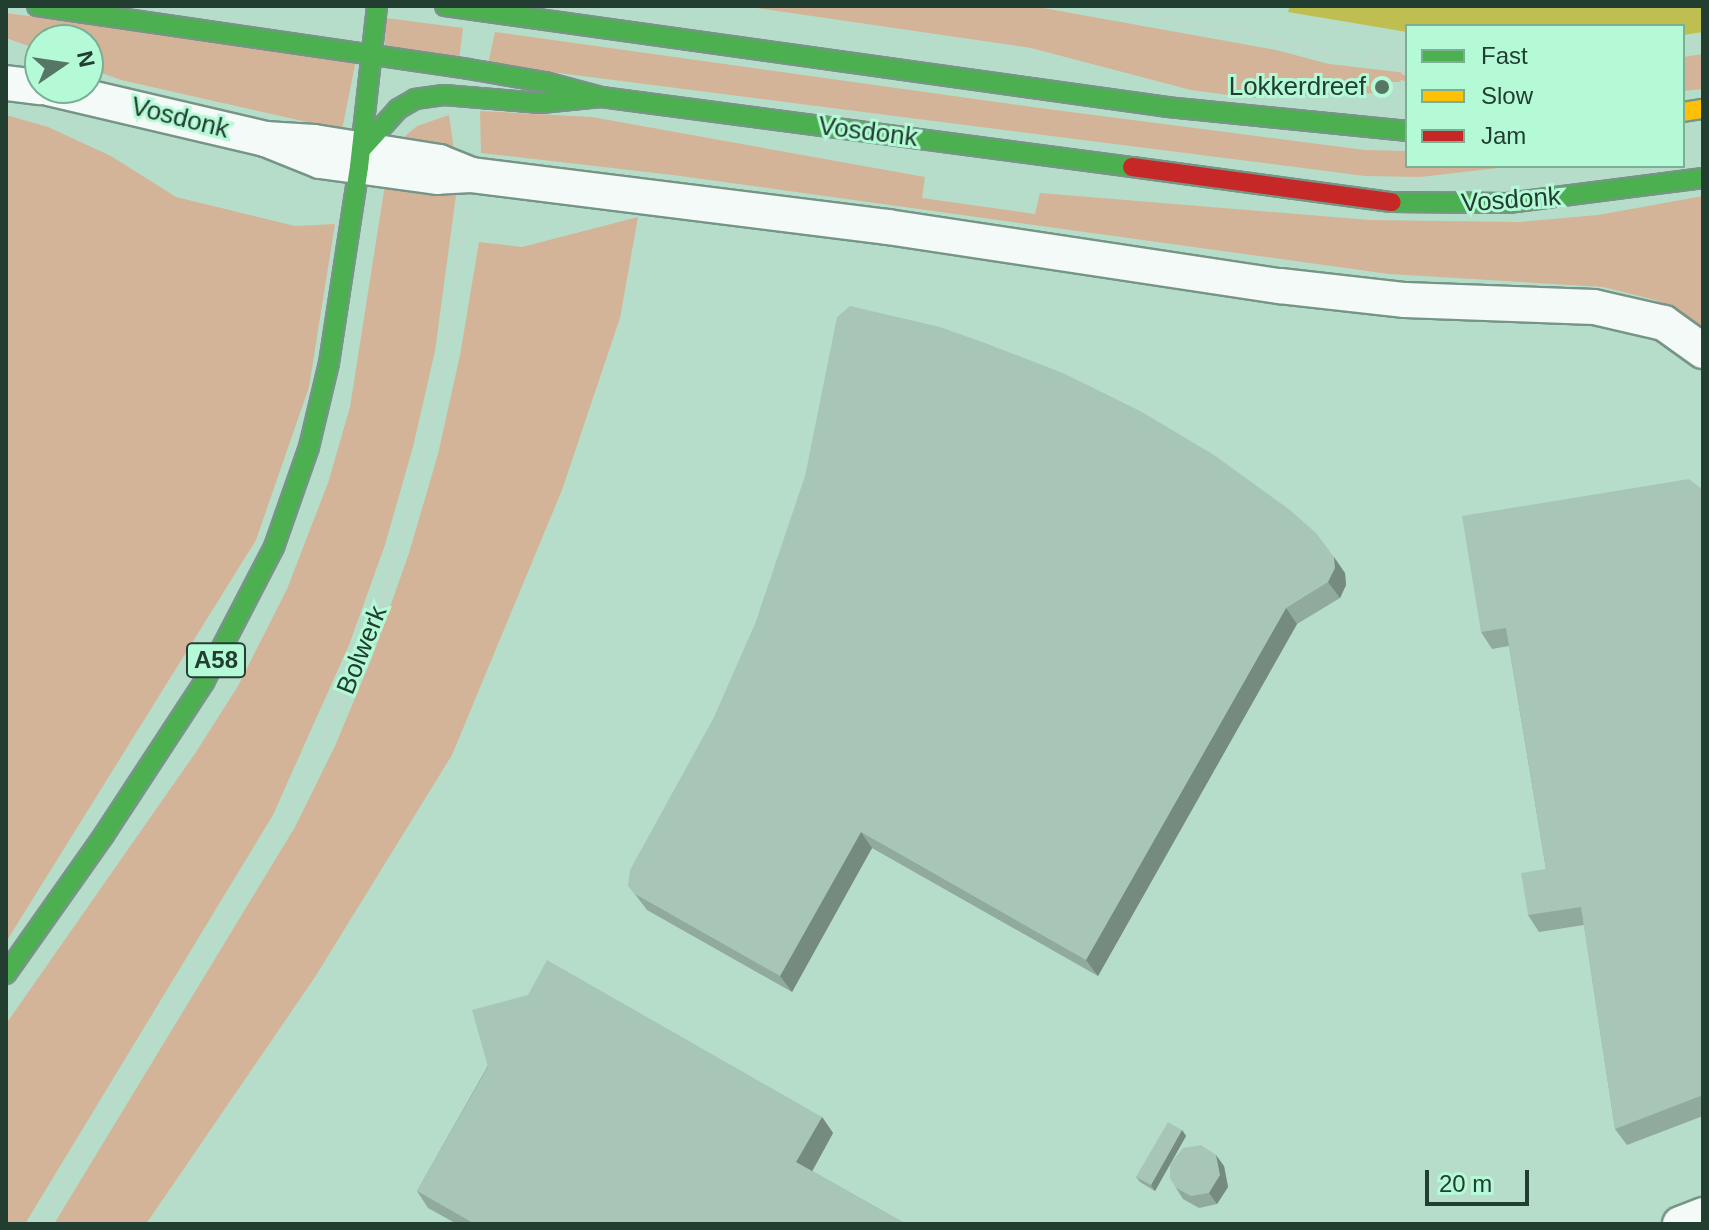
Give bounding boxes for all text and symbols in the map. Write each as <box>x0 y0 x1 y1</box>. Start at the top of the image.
north arrow <box>24 24 104 104</box>
legend <box>1405 24 1685 168</box>
text: Fast <box>1481 42 1528 69</box>
text: N <box>72 48 100 69</box>
place label: Lokkerdreef <box>1229 71 1366 103</box>
marker: Lokkerdreef <box>1373 78 1391 96</box>
text: Slow <box>1481 82 1533 109</box>
street label: Vosdonk <box>128 91 232 145</box>
street label: Vosdonk <box>817 110 919 154</box>
text: Jam <box>1481 122 1526 149</box>
street label: Vosdonk <box>1460 181 1562 219</box>
street label: Bolwerk <box>330 601 394 699</box>
road number: A58 <box>184 640 248 680</box>
scale bar <box>1429 1154 1533 1204</box>
text: 20 m <box>1439 1170 1492 1197</box>

